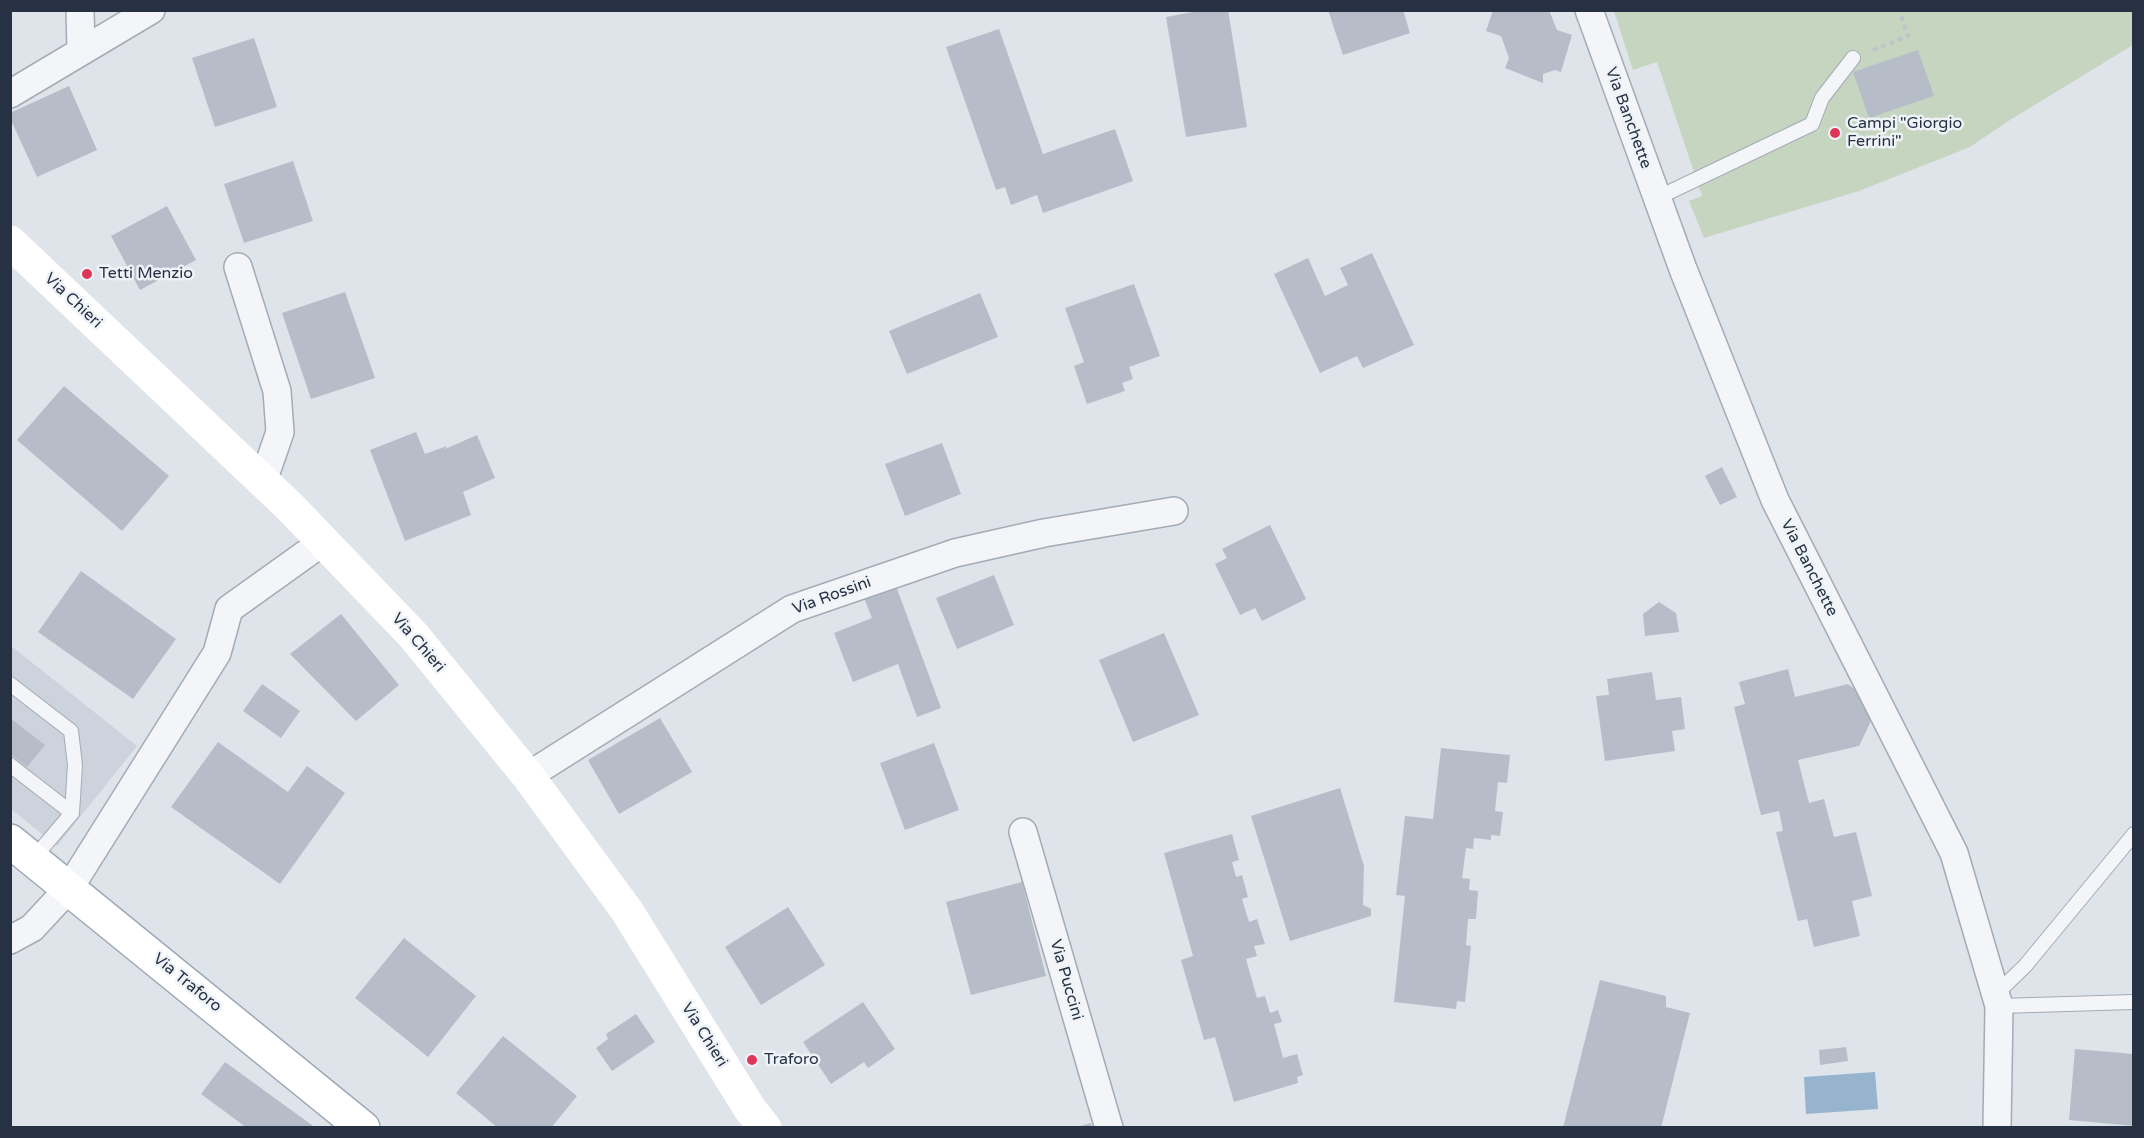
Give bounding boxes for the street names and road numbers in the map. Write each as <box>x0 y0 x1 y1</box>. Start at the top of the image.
street label: Via Banchette <box>1601 65 1655 171</box>
street label: Via Chieri <box>40 269 106 333</box>
street label: Via Banchette <box>1776 516 1842 620</box>
street label: Via Rossini <box>790 573 874 619</box>
street label: Via Chieri <box>387 609 449 677</box>
street label: Via Puccini <box>1045 937 1087 1023</box>
street label: Via Traforo <box>149 949 225 1017</box>
street label: Via Chieri <box>677 999 731 1071</box>

